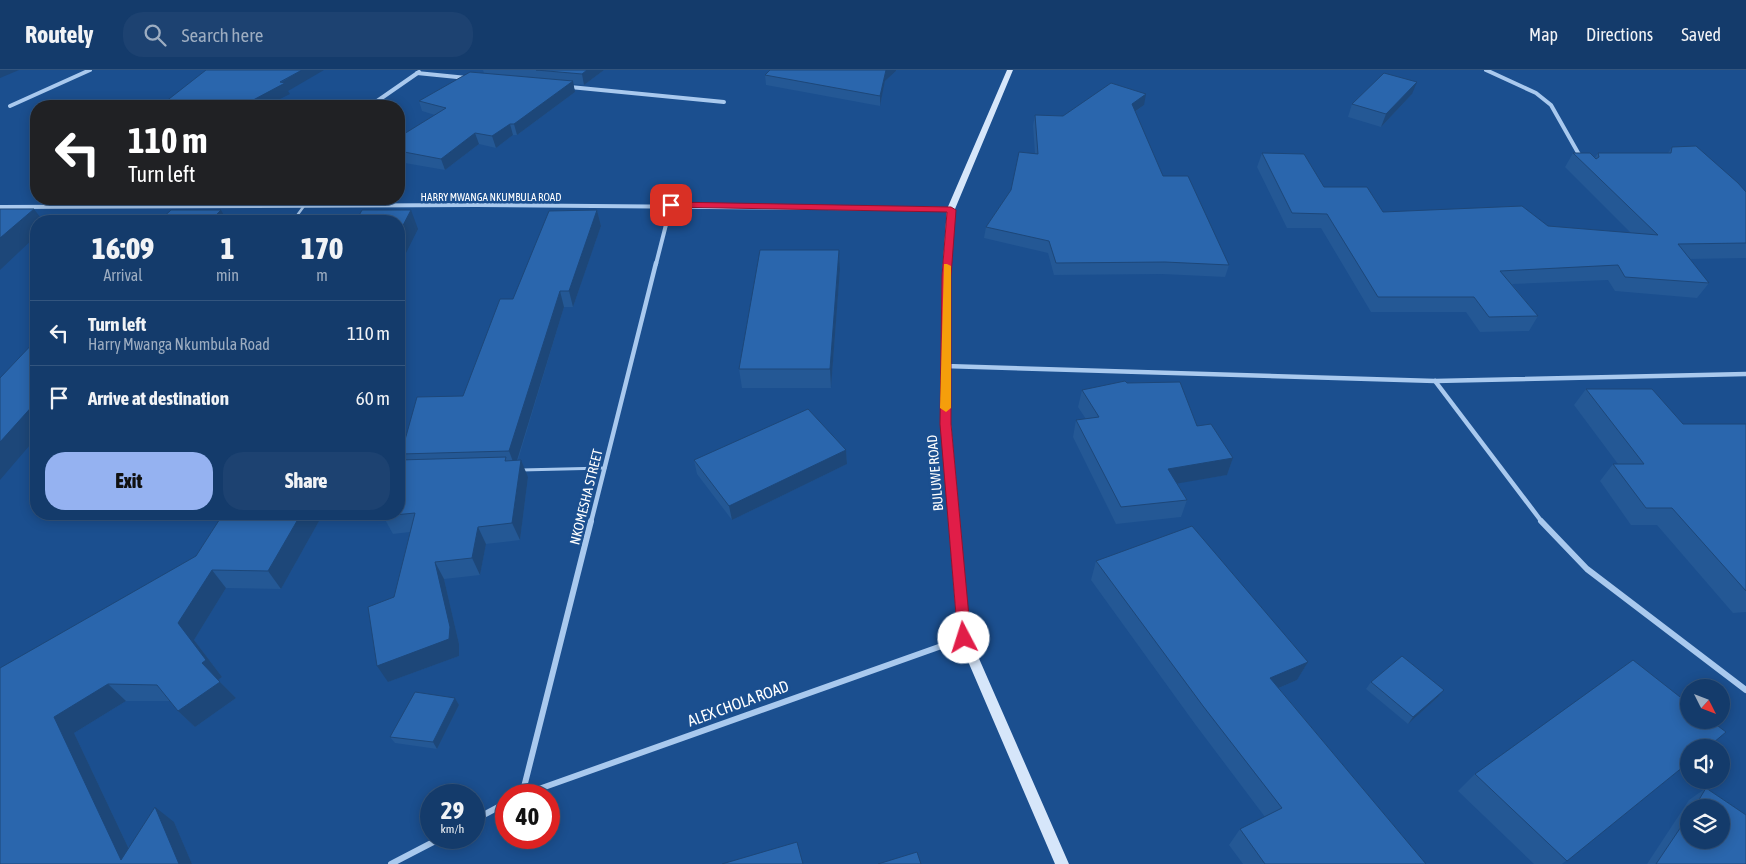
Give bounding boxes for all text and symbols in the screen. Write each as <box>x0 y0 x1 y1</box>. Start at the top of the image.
search box <box>123 12 473 57</box>
text: Routely <box>25 21 93 48</box>
icon: search <box>141 21 169 49</box>
text: Search here <box>181 24 263 46</box>
text: Map <box>1529 24 1558 45</box>
text: Directions <box>1586 24 1653 45</box>
text: Saved <box>1681 24 1721 45</box>
icon: left <box>45 120 110 185</box>
text: 110 m <box>128 120 207 160</box>
text: Turn left <box>128 161 195 187</box>
pin <box>650 184 692 226</box>
street label: HARRY MWANGA NKUMBULA ROAD <box>421 191 561 203</box>
icon: arrive <box>657 191 685 219</box>
text: 16:09 <box>92 231 154 265</box>
text: 1 <box>220 231 235 265</box>
text: 170 <box>301 231 343 265</box>
text: Arrival <box>103 266 143 284</box>
text: min <box>216 266 239 284</box>
text: m <box>316 266 328 284</box>
text: Turn left <box>88 313 146 335</box>
icon: left <box>45 319 73 347</box>
text: 110 m <box>347 322 390 344</box>
text: Harry Mwanga Nkumbula Road <box>88 335 270 353</box>
icon: arrive <box>45 384 73 412</box>
text: Arrive at destination <box>88 387 229 409</box>
text: 60 m <box>356 387 390 409</box>
street label: BULUWE ROAD <box>924 434 946 512</box>
street label: NKOMESHA STREET <box>566 447 606 547</box>
button: Exit <box>45 452 213 510</box>
button: Share <box>223 452 390 510</box>
position arrow <box>937 611 989 663</box>
street label: ALEX CHOLA ROAD <box>685 676 791 730</box>
north arrow <box>1680 679 1730 729</box>
map controls <box>1680 679 1730 849</box>
button: sound <box>1680 739 1730 789</box>
speed limit sign: 40 <box>495 784 560 849</box>
text: 29 <box>441 796 464 824</box>
button: layers <box>1680 799 1730 849</box>
text: km/h <box>441 822 464 836</box>

